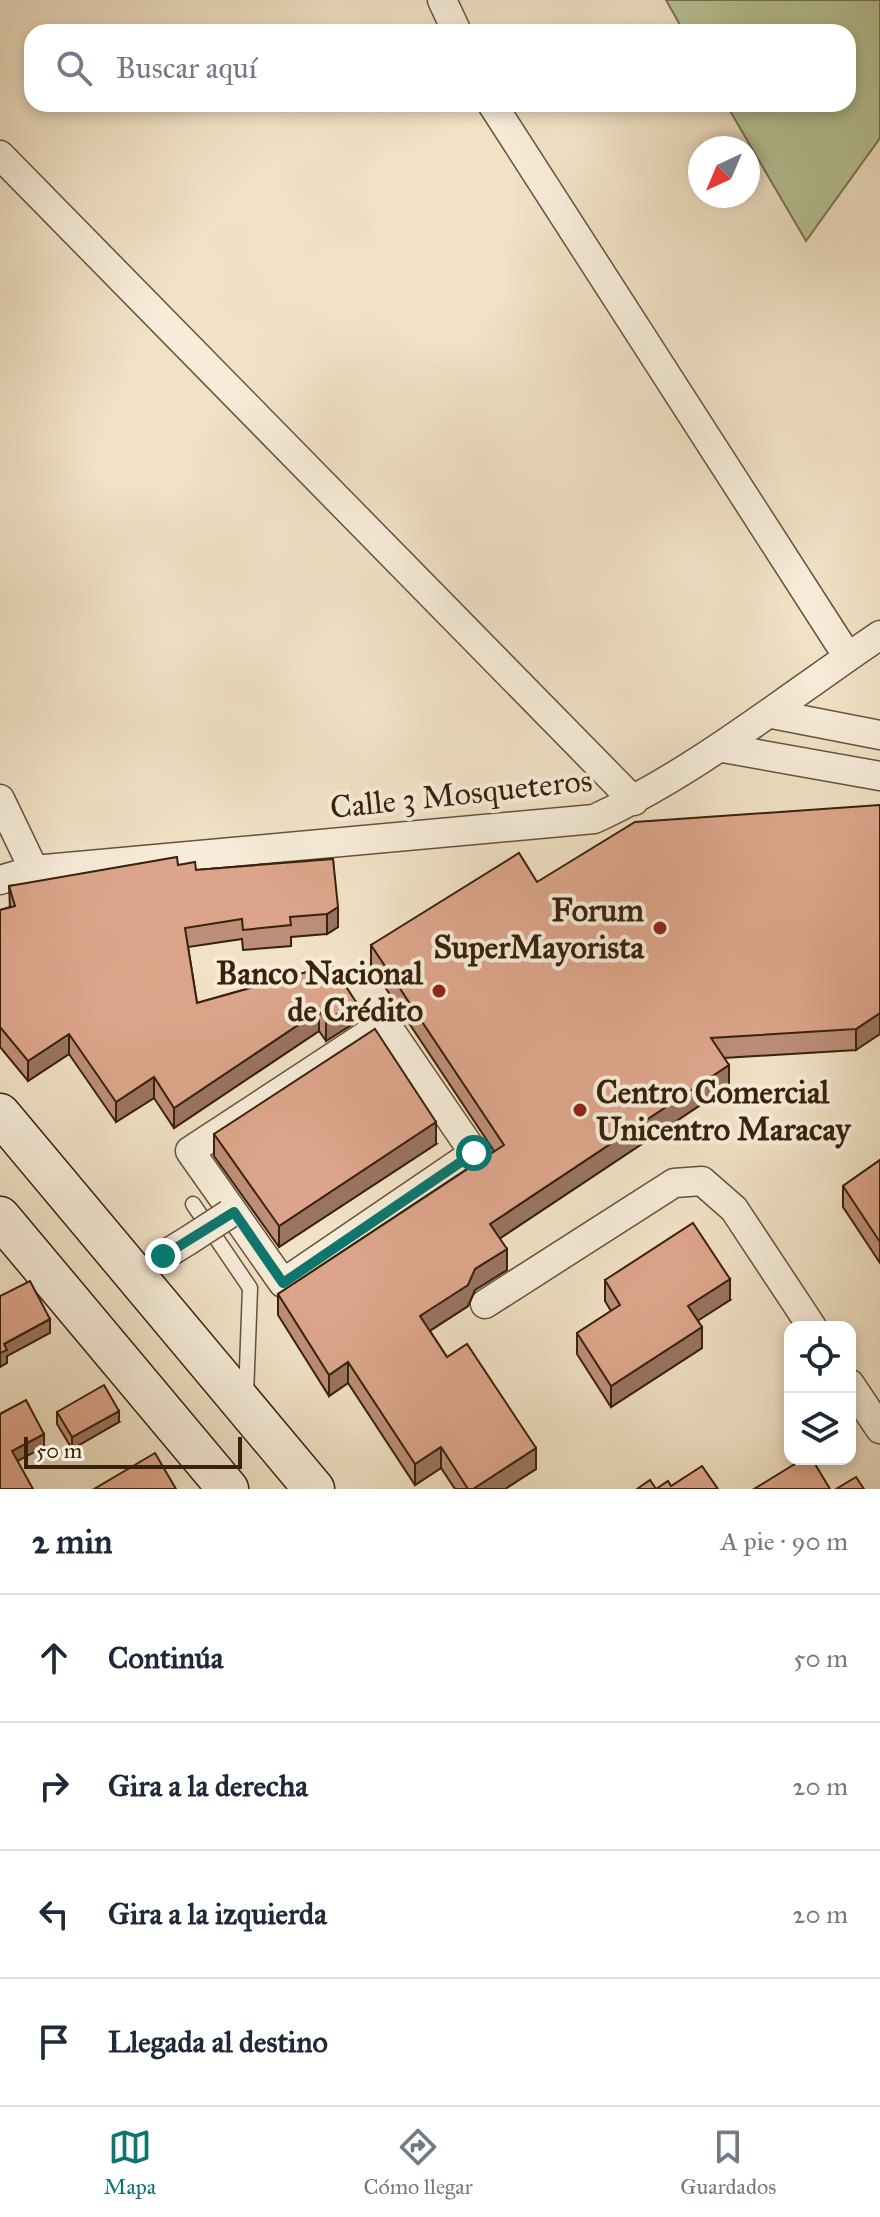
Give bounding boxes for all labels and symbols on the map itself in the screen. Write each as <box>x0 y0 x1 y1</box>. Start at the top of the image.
north arrow <box>688 136 760 208</box>
street label: Calle 3 Mosqueteros <box>328 761 594 827</box>
place label: Forum SuperMayorista <box>433 891 645 967</box>
marker: Forum SuperMayorista <box>651 919 669 937</box>
place label: Banco Nacional de Crédito <box>216 954 424 1030</box>
marker: Banco Nacional de Crédito <box>430 982 448 1000</box>
place label: Centro Comercial Unicentro Maracay <box>596 1073 852 1149</box>
marker: Centro Comercial Unicentro Maracay <box>571 1101 589 1119</box>
route start <box>456 1135 492 1171</box>
route end <box>145 1238 181 1274</box>
scale bar <box>24 1433 242 1469</box>

